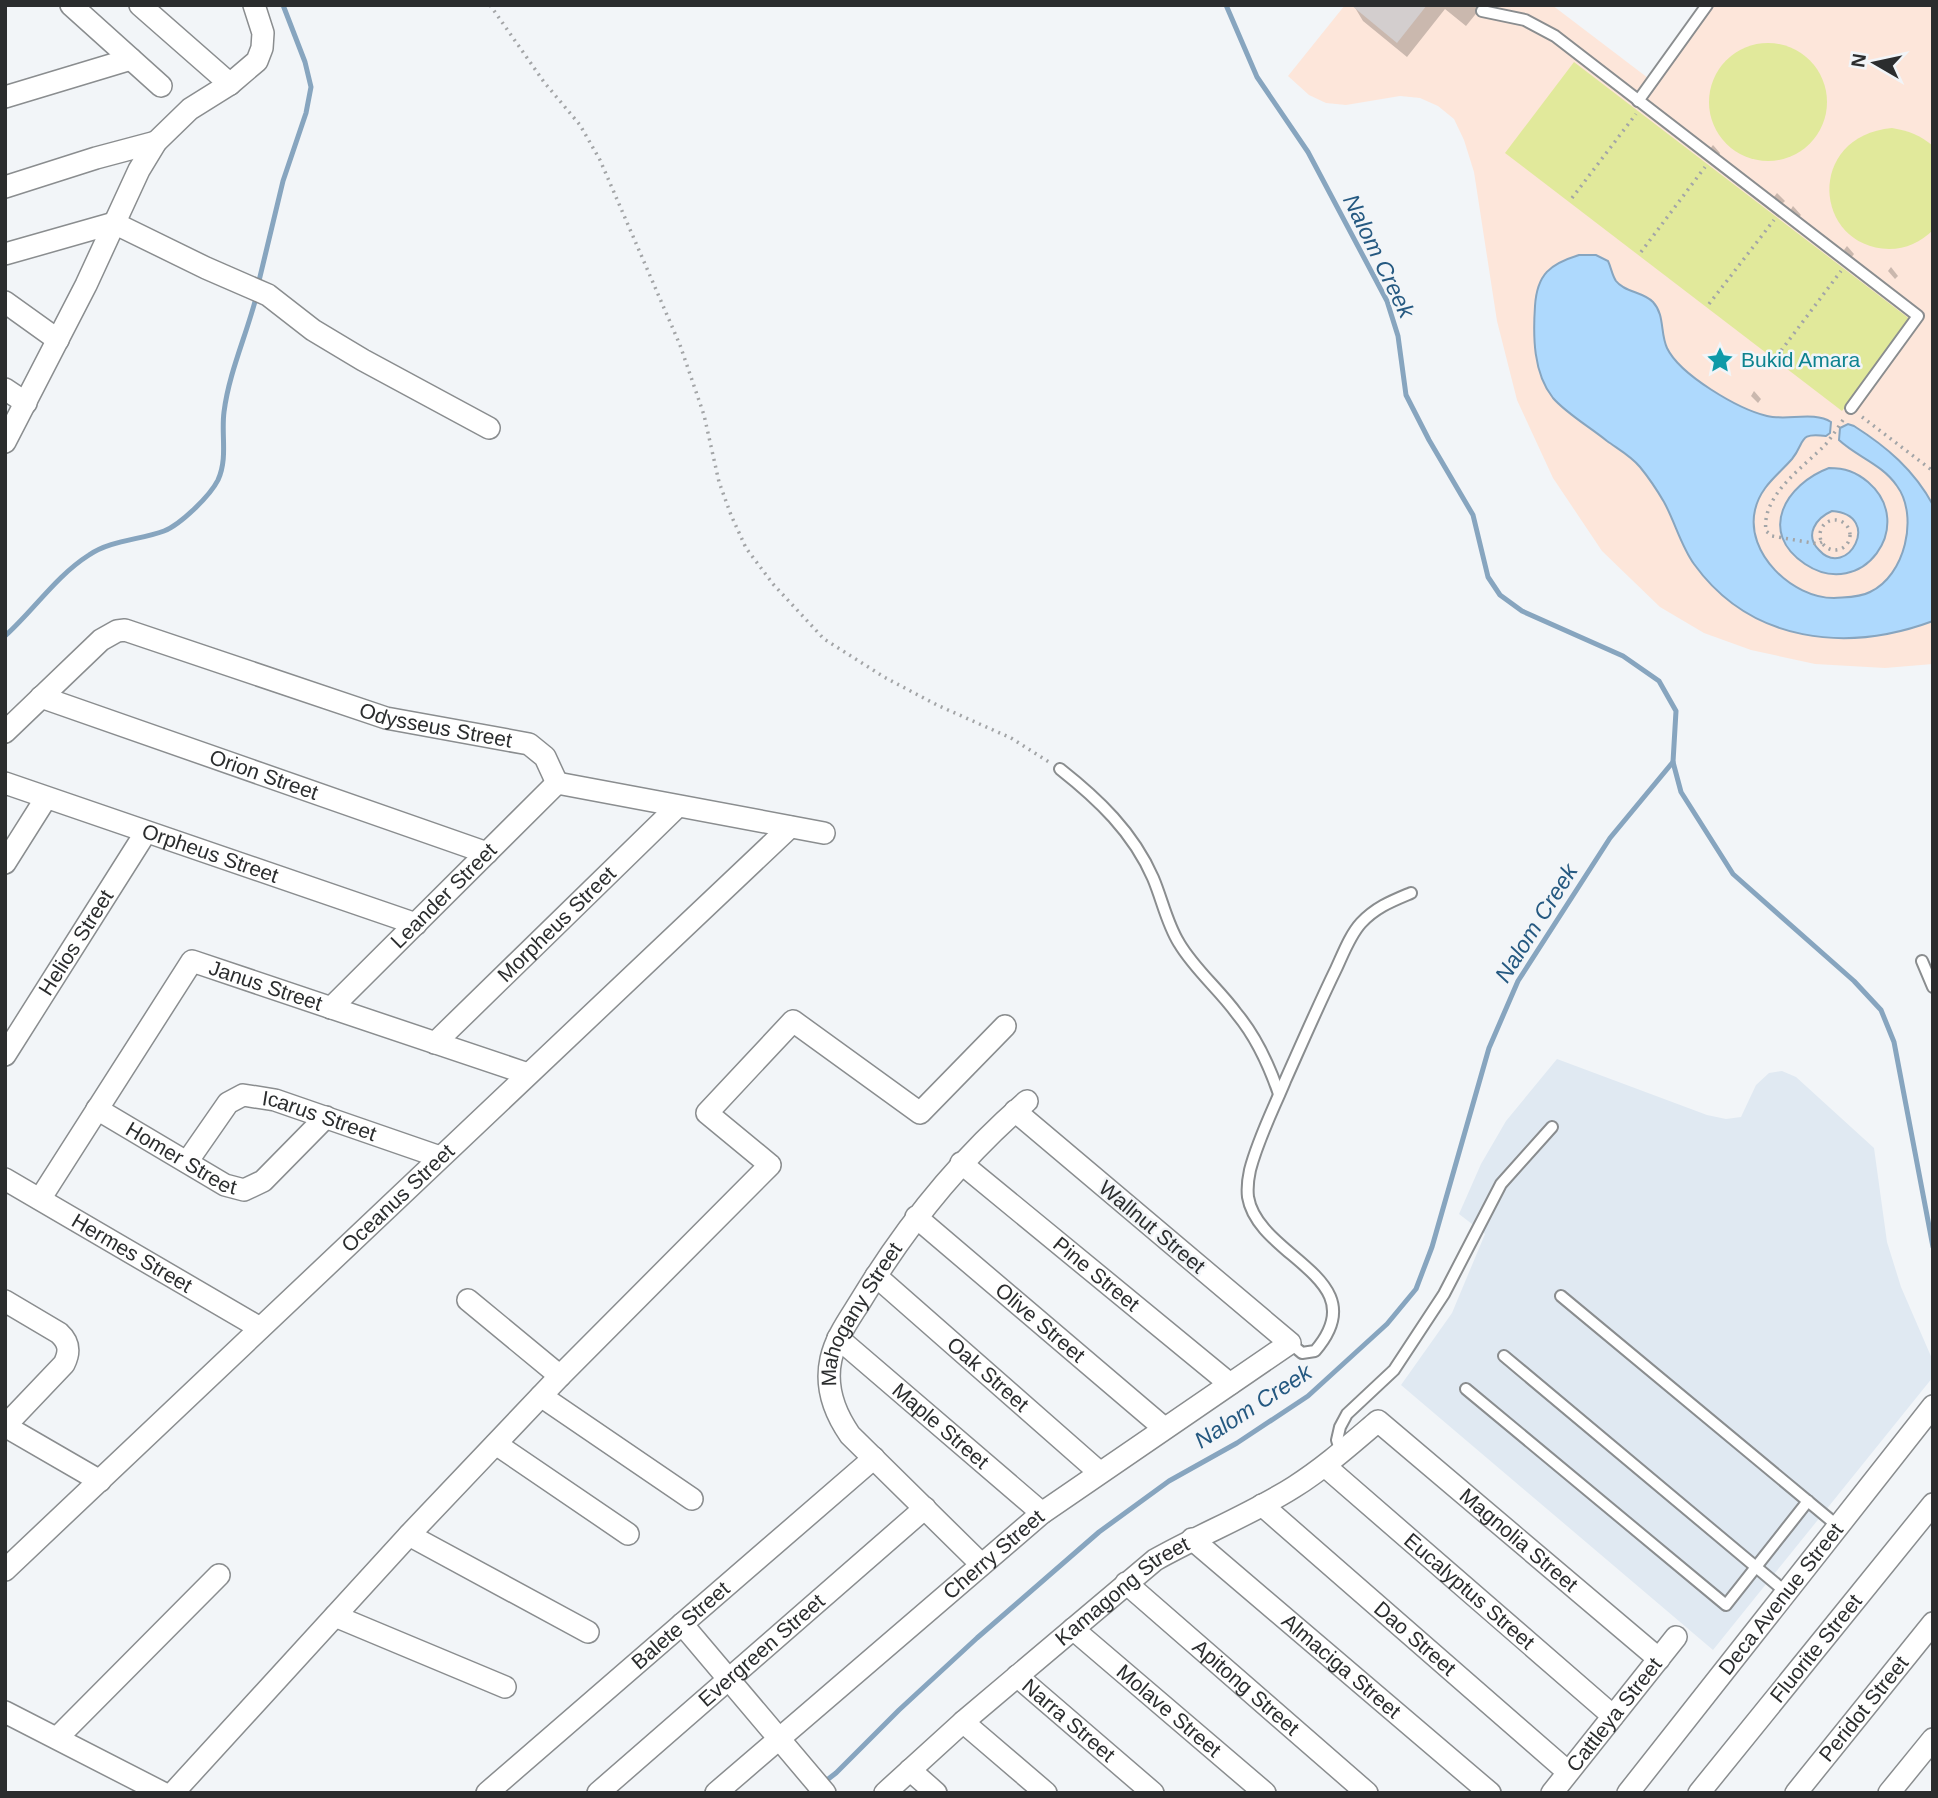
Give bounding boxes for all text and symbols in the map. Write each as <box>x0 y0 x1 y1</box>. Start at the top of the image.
north arrow <box>1840 28 1910 98</box>
text: N <box>1847 52 1870 69</box>
water label: Nalom Creek <box>1338 190 1421 323</box>
place icon: Bukid Amara <box>1705 345 1735 375</box>
place label: Bukid Amara <box>1741 348 1860 371</box>
street label: Odysseus Street <box>356 698 514 752</box>
street label: Orion Street <box>207 745 321 804</box>
street label: Orpheus Street <box>139 819 282 887</box>
street label: Leander Street <box>386 838 501 953</box>
water label: Nalom Creek <box>1489 858 1583 987</box>
street label: Morpheus Street <box>493 861 620 986</box>
street label: Helios Street <box>34 885 118 999</box>
street label: Janus Street <box>206 956 325 1015</box>
street label: Icarus Street <box>261 1086 380 1145</box>
street label: Homer Street <box>122 1117 239 1199</box>
street label: Oceanus Street <box>337 1139 459 1256</box>
street label: Wallnut Street <box>1095 1176 1210 1278</box>
street label: Hermes Street <box>68 1209 197 1297</box>
street label: Pine Street <box>1049 1232 1144 1316</box>
street label: Mahogany Street <box>817 1238 906 1387</box>
street label: Olive Street <box>991 1278 1090 1367</box>
street label: Oak Street <box>943 1332 1034 1416</box>
water label: Nalom Creek <box>1190 1358 1318 1453</box>
street label: Maple Street <box>888 1378 994 1473</box>
street label: Magnolia Street <box>1455 1483 1583 1596</box>
street label: Cherry Street <box>938 1505 1048 1604</box>
street label: Deca Avenue Street <box>1714 1518 1847 1679</box>
street label: Eucalyptus Street <box>1400 1528 1539 1654</box>
street label: Kamagong Street <box>1051 1532 1193 1650</box>
street label: Balete Street <box>627 1577 734 1674</box>
street label: Evergreen Street <box>694 1589 829 1711</box>
street label: Fluorite Street <box>1765 1589 1866 1707</box>
street label: Dao Street <box>1370 1596 1461 1680</box>
street label: Almaciga Street <box>1278 1609 1406 1723</box>
street label: Apitong Street <box>1188 1635 1304 1740</box>
street label: Peridot Street <box>1814 1651 1913 1766</box>
street label: Cattleya Street <box>1562 1653 1666 1776</box>
street label: Molave Street <box>1112 1660 1226 1761</box>
street label: Narra Street <box>1018 1674 1120 1766</box>

